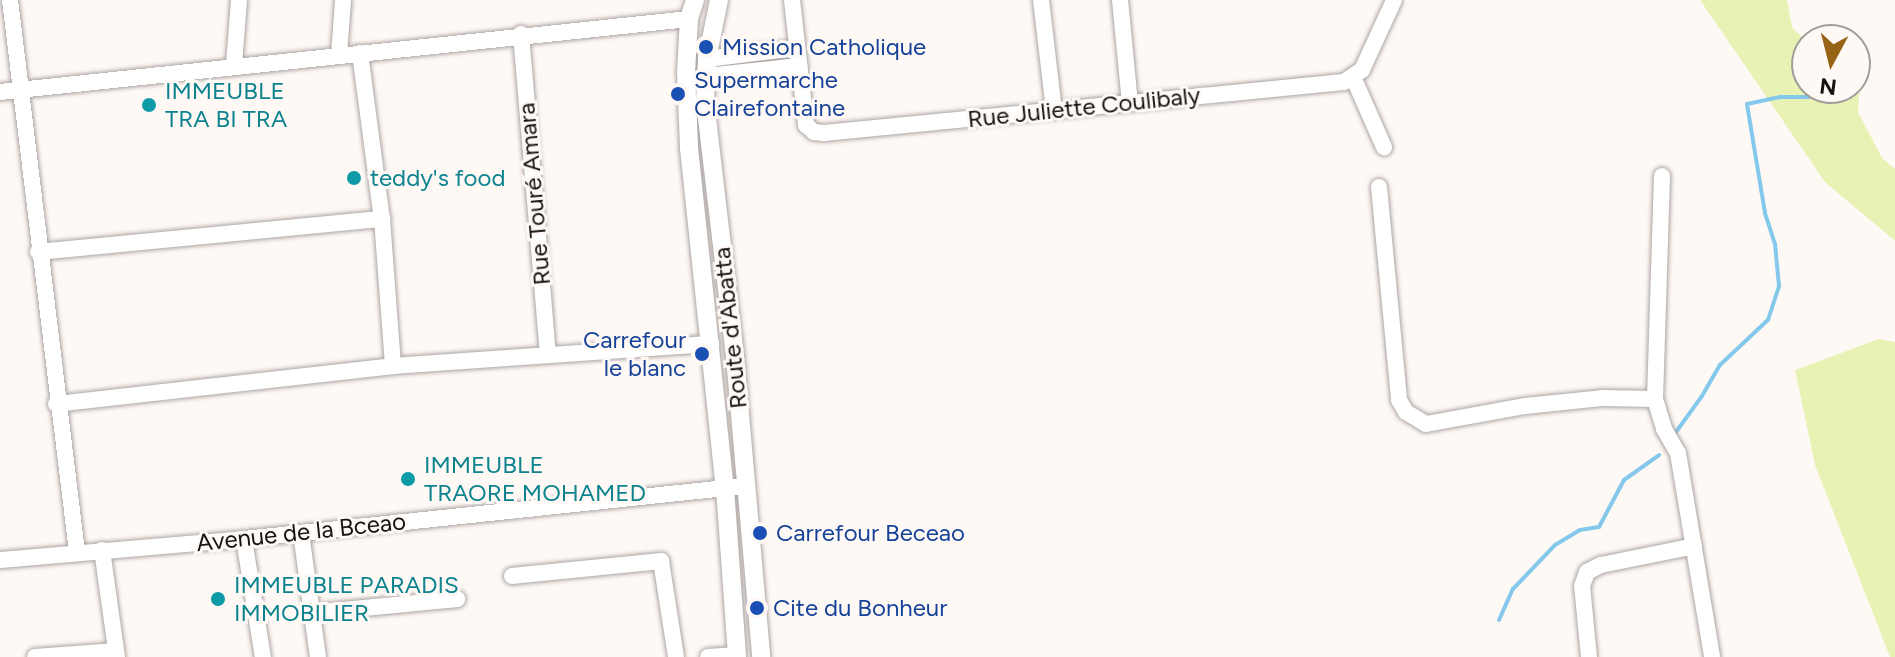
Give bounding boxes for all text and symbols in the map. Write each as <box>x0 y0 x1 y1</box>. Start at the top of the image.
north arrow <box>1791 24 1871 104</box>
place label: Mission Catholique <box>722 33 926 61</box>
marker: Mission Catholique <box>697 38 715 56</box>
place label: Supermarche Clairefontaine <box>694 66 845 122</box>
text: N <box>1818 72 1838 101</box>
place label: IMMEUBLE TRA BI TRA <box>165 77 287 133</box>
street label: Rue Juliette Coulibaly <box>966 80 1202 134</box>
marker: Supermarche Clairefontaine <box>669 85 687 103</box>
marker: IMMEUBLE TRA BI TRA <box>140 96 158 114</box>
street label: Rue Touré Amara <box>512 102 556 286</box>
place label: teddy's food <box>370 164 505 192</box>
marker: teddy's food <box>345 169 363 187</box>
street label: Route d'Abatta <box>707 246 753 410</box>
place label: Carrefour le blanc <box>583 326 686 382</box>
marker: Carrefour le blanc <box>693 345 711 363</box>
place label: IMMEUBLE TRAORE MOHAMED <box>424 451 646 507</box>
marker: IMMEUBLE TRAORE MOHAMED <box>399 470 417 488</box>
street label: Avenue de la Bceao <box>195 507 407 557</box>
place label: Carrefour Beceao <box>776 519 965 547</box>
marker: Carrefour Beceao <box>751 524 769 542</box>
place label: IMMEUBLE PARADIS IMMOBILIER <box>234 571 459 627</box>
marker: IMMEUBLE PARADIS IMMOBILIER <box>209 590 227 608</box>
place label: Cite du Bonheur <box>773 594 947 622</box>
marker: Cite du Bonheur <box>748 599 766 617</box>

